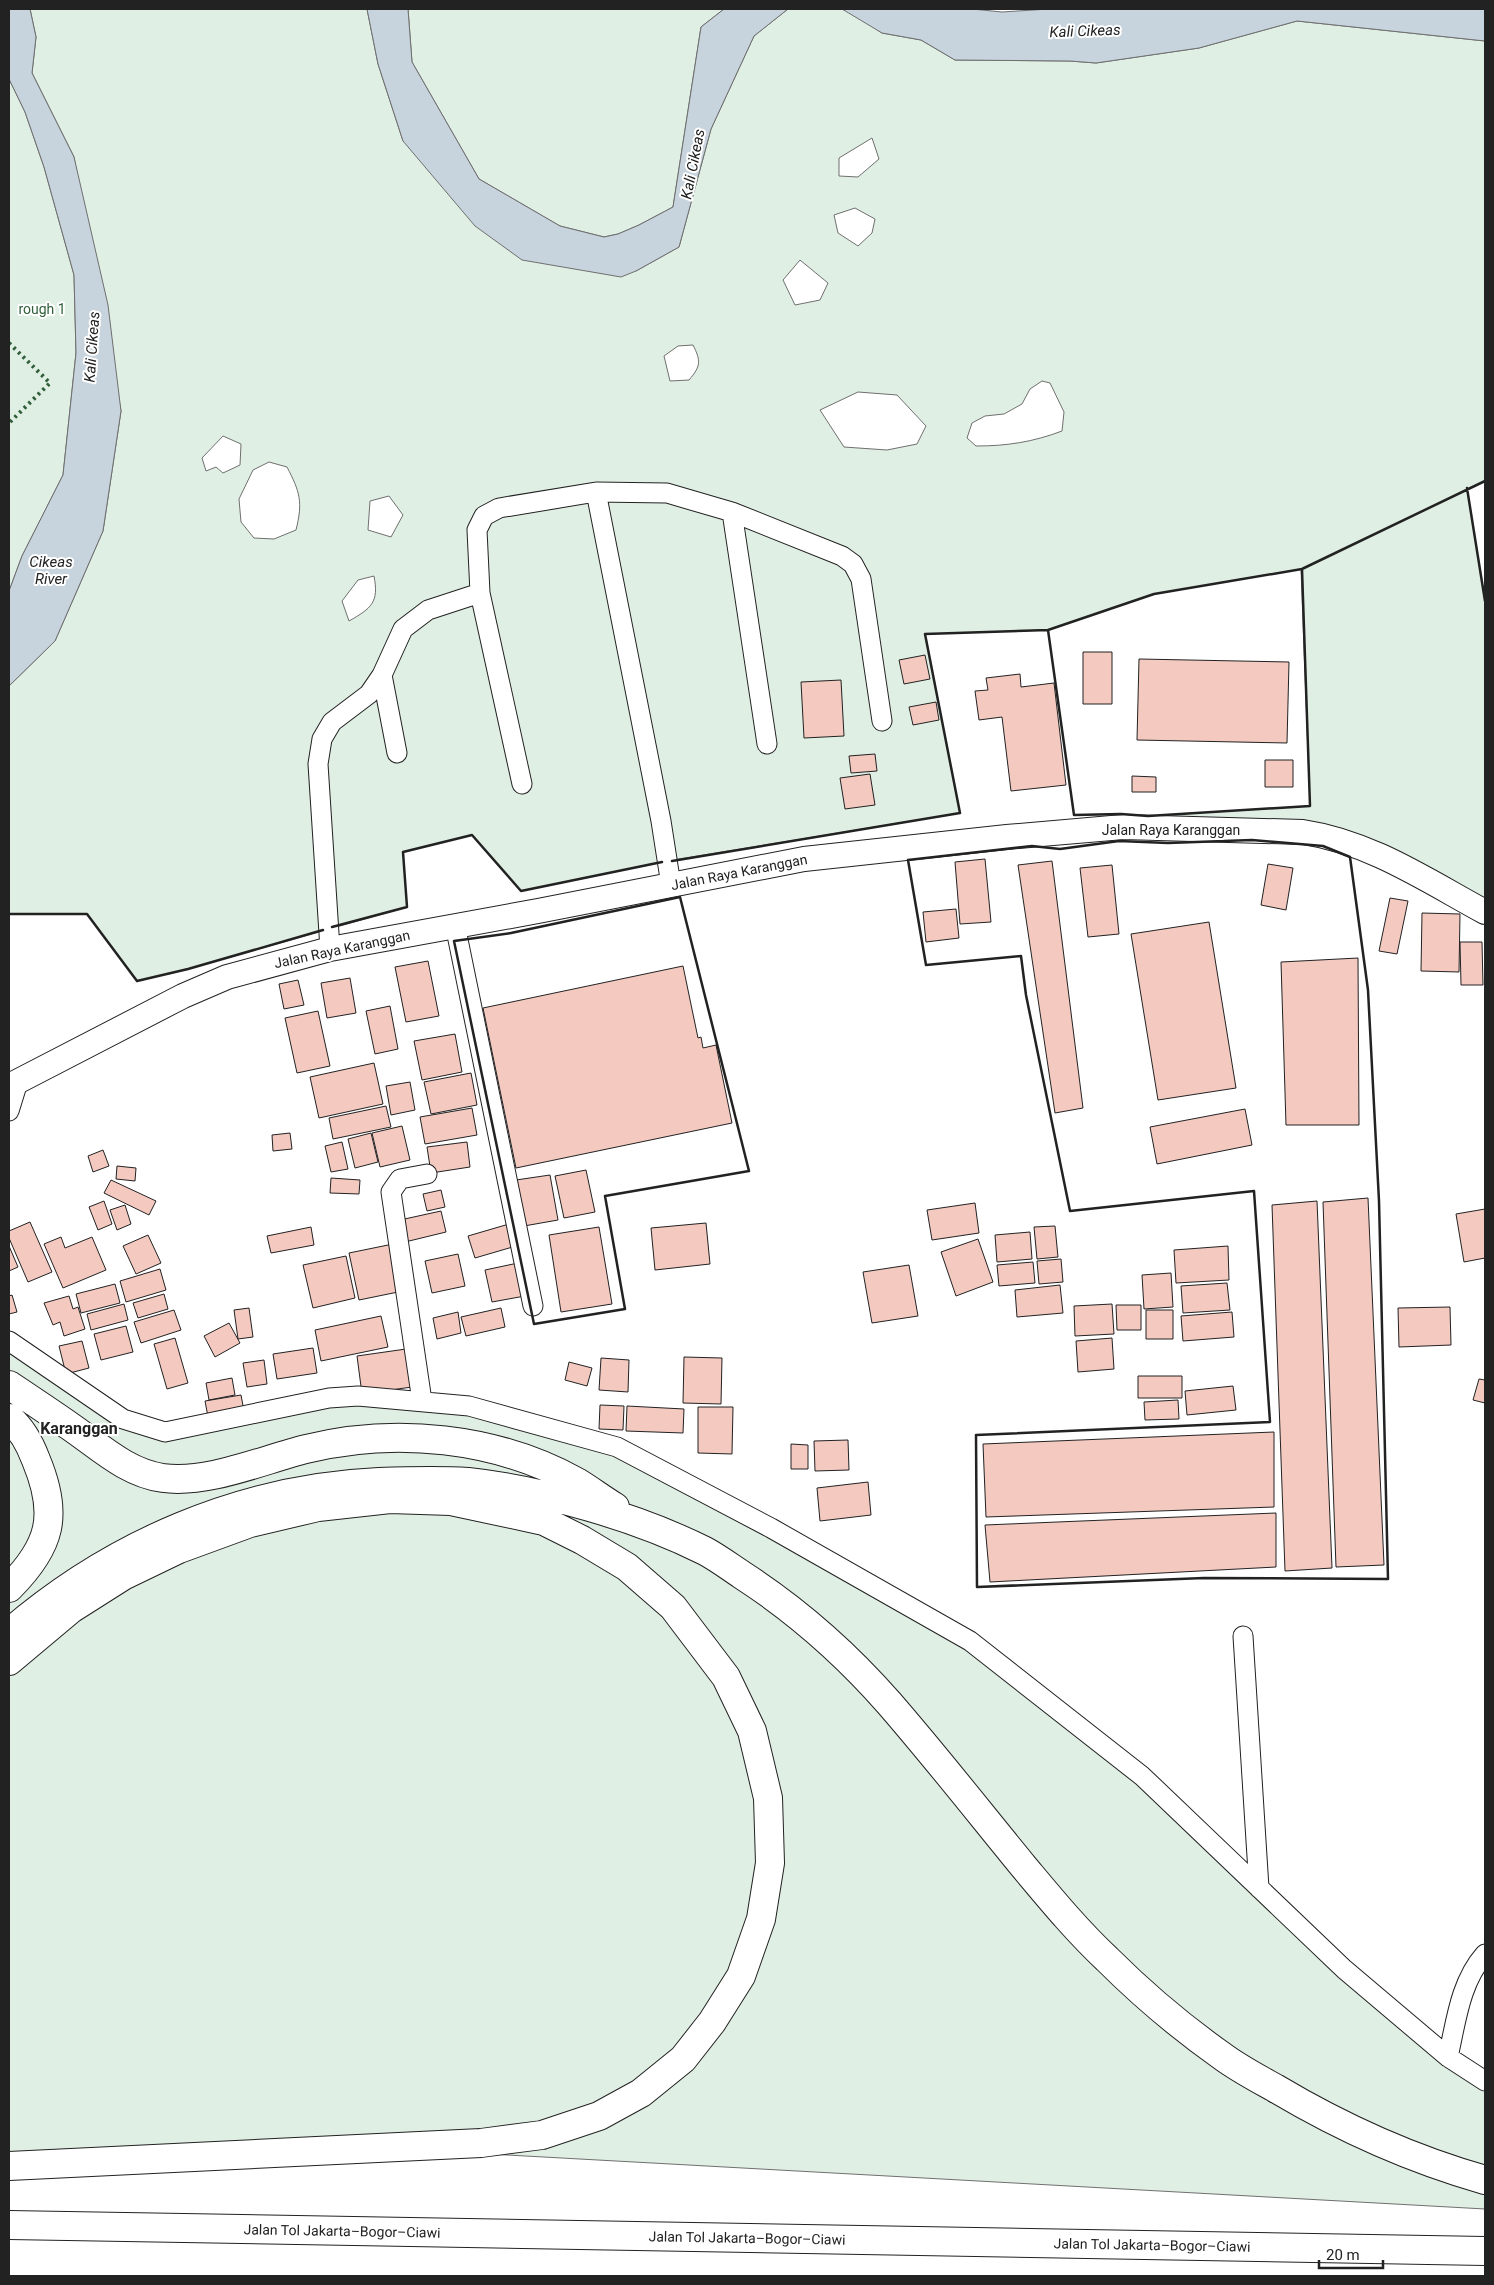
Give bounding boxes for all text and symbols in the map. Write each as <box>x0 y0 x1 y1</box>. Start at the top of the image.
water label: Kali Cikeas <box>1049 21 1121 41</box>
water label: Kali Cikeas <box>677 127 709 201</box>
park label: rough 1 <box>18 301 66 317</box>
water label: Kali Cikeas <box>81 311 103 383</box>
water label: Cikeas River <box>29 553 73 588</box>
street label: Jalan Raya Karanggan <box>1102 822 1240 838</box>
street label: Jalan Raya Karanggan <box>669 851 809 893</box>
street label: Jalan Raya Karanggan <box>273 927 411 971</box>
district label: Karanggan <box>40 1419 118 1438</box>
street label: Jalan Tol Jakarta–Bogor–Ciawi <box>243 2221 441 2241</box>
street label: Jalan Tol Jakarta–Bogor–Ciawi <box>648 2228 846 2248</box>
street label: Jalan Tol Jakarta–Bogor–Ciawi <box>1053 2235 1251 2255</box>
scale bar <box>1319 2238 1383 2270</box>
text: 20 m <box>1326 2246 1360 2264</box>

